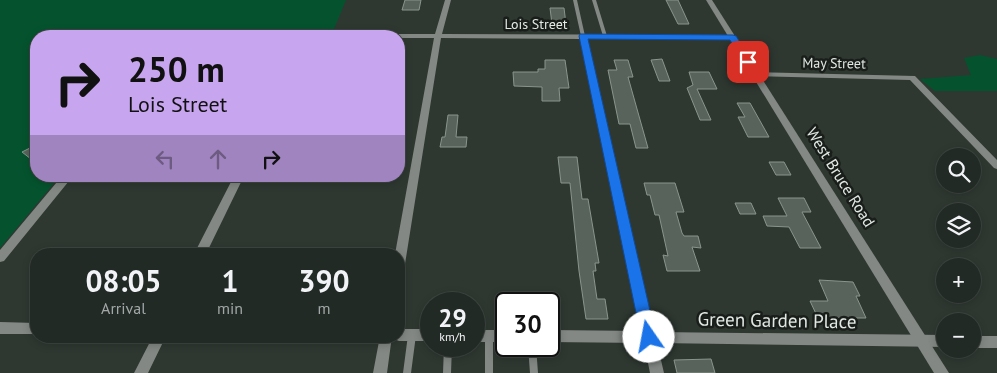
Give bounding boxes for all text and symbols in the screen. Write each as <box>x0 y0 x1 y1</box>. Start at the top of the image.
street label: Lois Street <box>504 15 568 33</box>
pin <box>727 41 769 83</box>
text: 250 m <box>128 46 225 92</box>
icon: arrive <box>734 48 762 76</box>
icon: right <box>45 50 110 115</box>
street label: May Street <box>802 53 866 73</box>
text: Lois Street <box>128 90 227 118</box>
street label: West Bruce Road <box>802 124 880 230</box>
icon: left <box>151 145 179 173</box>
icon: ahead <box>204 145 232 173</box>
icon: right <box>257 145 285 173</box>
map controls <box>936 148 981 358</box>
button: search <box>936 148 981 193</box>
button: layers <box>936 203 981 248</box>
button: + <box>936 258 981 303</box>
text: 08:05 <box>85 261 162 300</box>
text: 1 <box>222 261 239 300</box>
text: 390 <box>298 261 350 300</box>
speed limit sign: 30 <box>495 292 560 357</box>
text: Arrival <box>101 298 146 318</box>
text: min <box>217 298 243 318</box>
text: m <box>318 298 331 318</box>
text: 29 <box>438 302 467 334</box>
street label: Green Garden Place <box>697 307 857 333</box>
position arrow <box>622 310 674 362</box>
button: − <box>936 313 981 358</box>
text: km/h <box>439 329 466 344</box>

